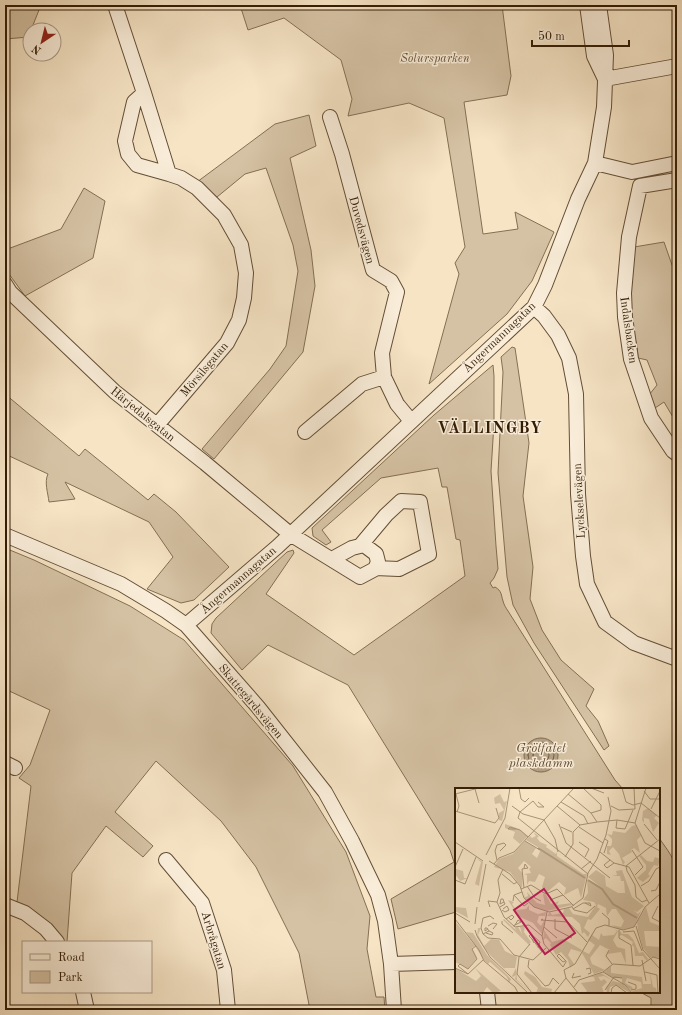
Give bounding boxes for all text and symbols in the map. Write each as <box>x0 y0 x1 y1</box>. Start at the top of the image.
north arrow <box>22 22 62 62</box>
scale bar <box>532 22 629 48</box>
text: 50 m <box>538 30 565 43</box>
text: N <box>30 42 44 56</box>
park label: Solursparken <box>400 53 470 65</box>
street label: Duvedsvägen <box>346 195 376 266</box>
street label: Indalsbacken <box>617 296 639 365</box>
street label: Ångermannagatan <box>458 297 539 375</box>
street label: Mörsilsgatan <box>179 340 231 399</box>
street label: Härjedalsgatan <box>108 385 177 445</box>
district label: VÄLLINGBY <box>437 418 543 437</box>
street label: Lyckselevägen <box>572 462 588 539</box>
street label: Ångermannagatan <box>196 541 279 617</box>
street label: Skattegårdsvägen <box>216 662 285 742</box>
water label: Grötfatet plaskdamm <box>508 742 574 770</box>
inset map <box>455 788 660 993</box>
street label: Arbrågatan <box>199 910 228 971</box>
legend <box>22 941 152 993</box>
text: Road <box>58 952 85 964</box>
text: Park <box>58 972 83 984</box>

